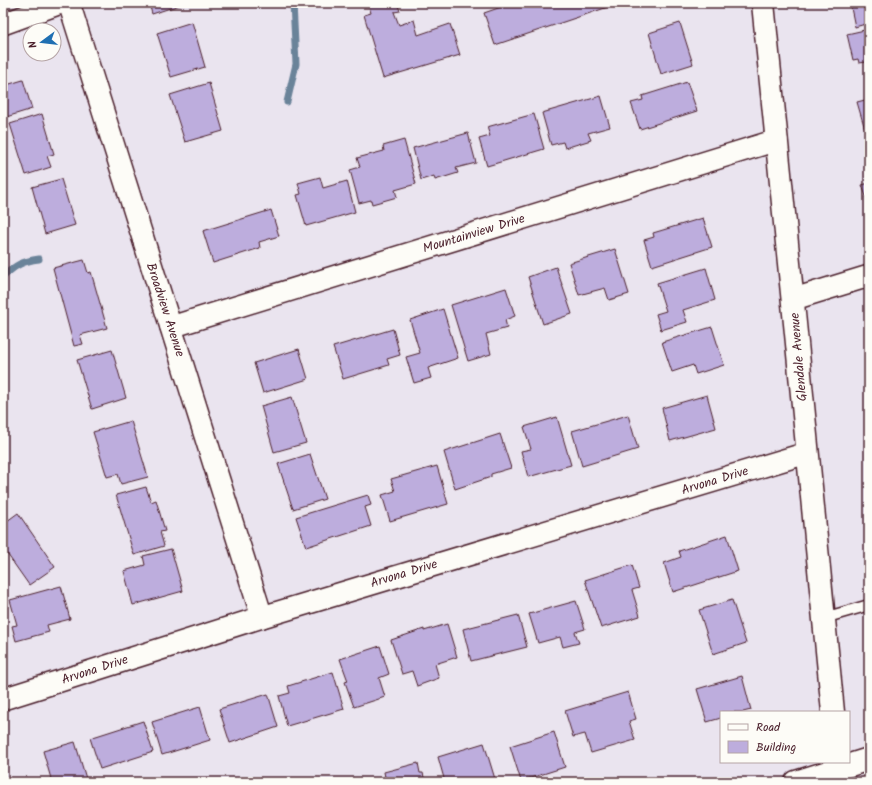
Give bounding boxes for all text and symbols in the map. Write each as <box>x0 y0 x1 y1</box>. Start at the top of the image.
north arrow <box>22 22 62 62</box>
text: N <box>24 39 43 50</box>
street label: Mountainview Drive <box>420 208 528 260</box>
street label: Broadview Avenue <box>140 260 190 360</box>
street label: Glendale Avenue <box>785 312 813 402</box>
street label: Arvona Drive <box>679 461 751 501</box>
street label: Arvona Drive <box>368 554 440 594</box>
street label: Arvona Drive <box>59 649 131 691</box>
legend <box>720 711 850 763</box>
text: Road <box>756 718 781 737</box>
text: Building <box>756 738 796 757</box>

